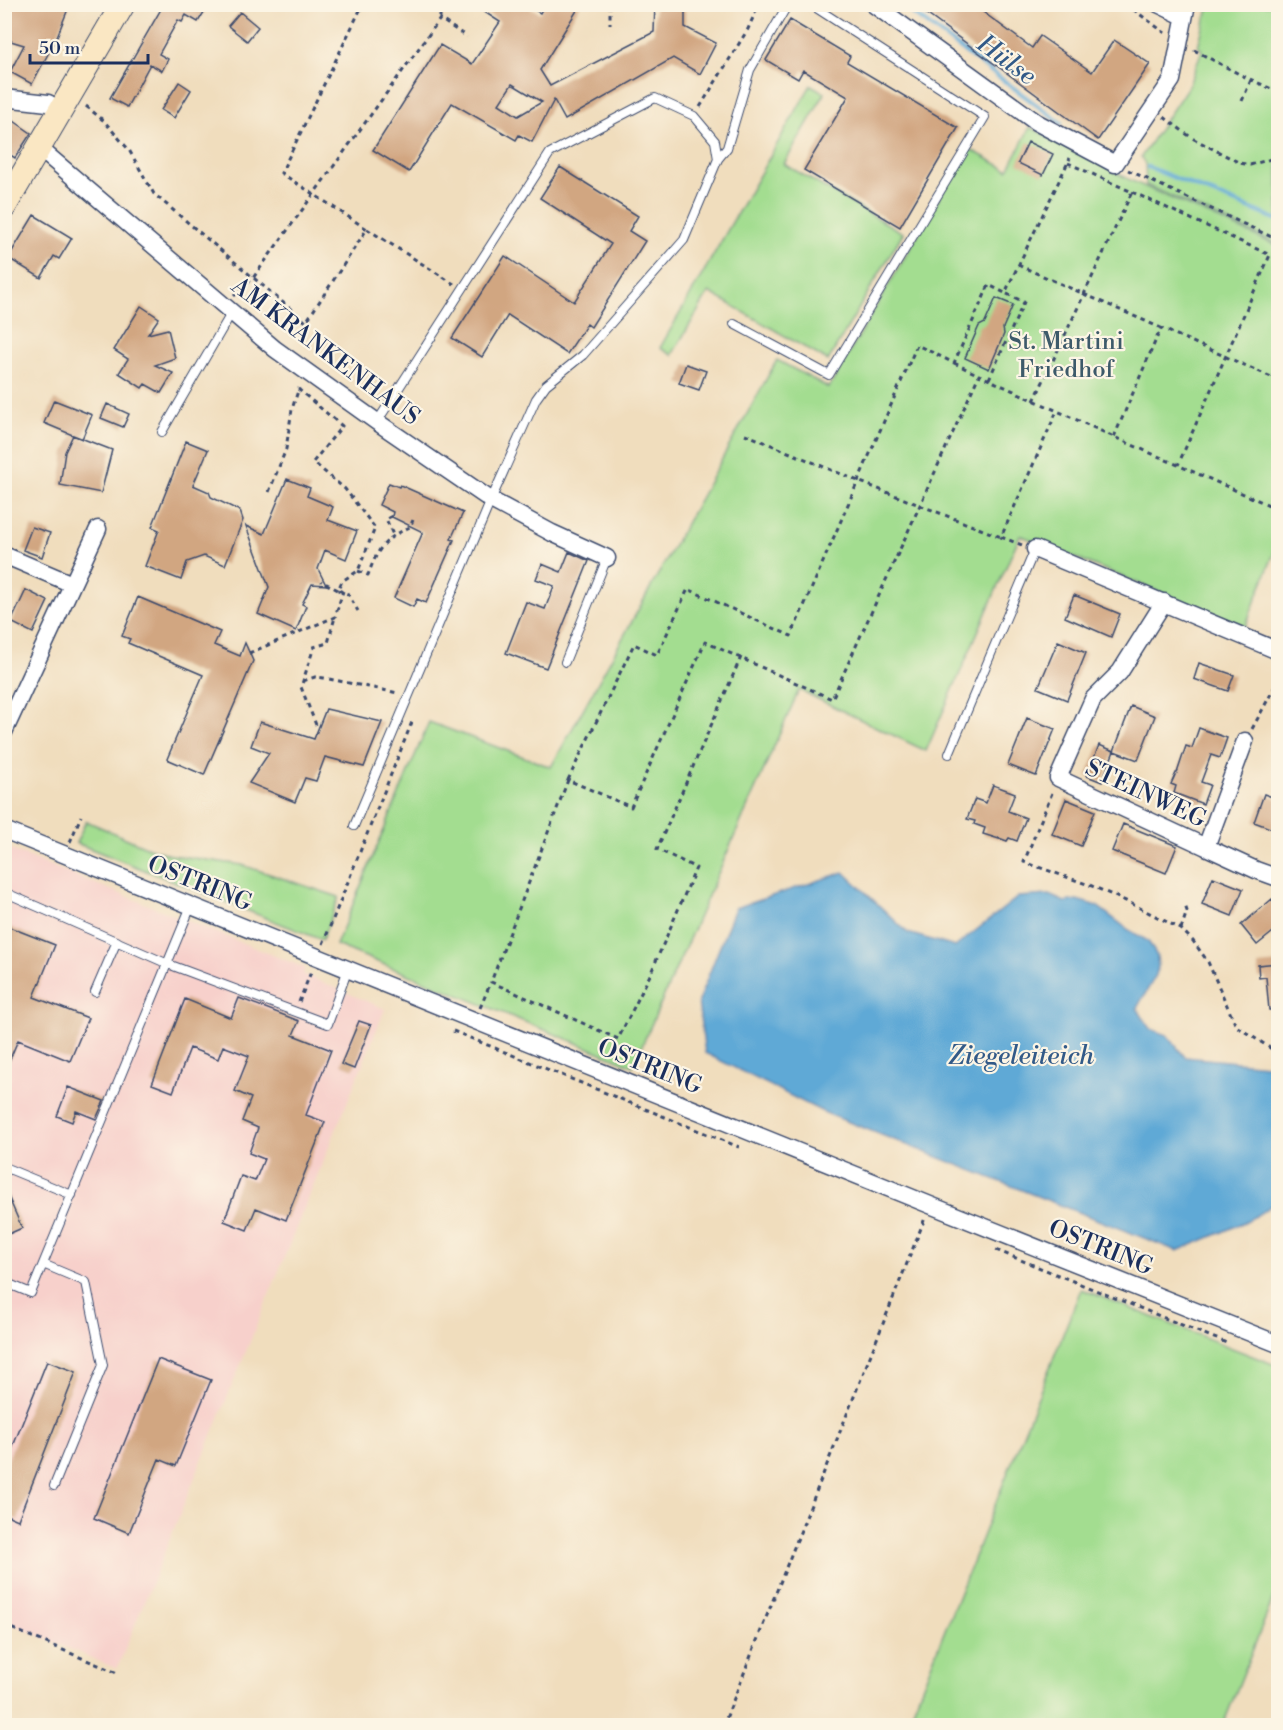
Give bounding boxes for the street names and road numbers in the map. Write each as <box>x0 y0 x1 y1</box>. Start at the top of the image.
street label: AM KRANKENHAUS <box>224 271 426 432</box>
street label: STEINWEG <box>1080 753 1211 835</box>
street label: OSTRING <box>143 849 257 919</box>
street label: OSTRING <box>593 1032 707 1102</box>
street label: OSTRING <box>1044 1213 1158 1283</box>

